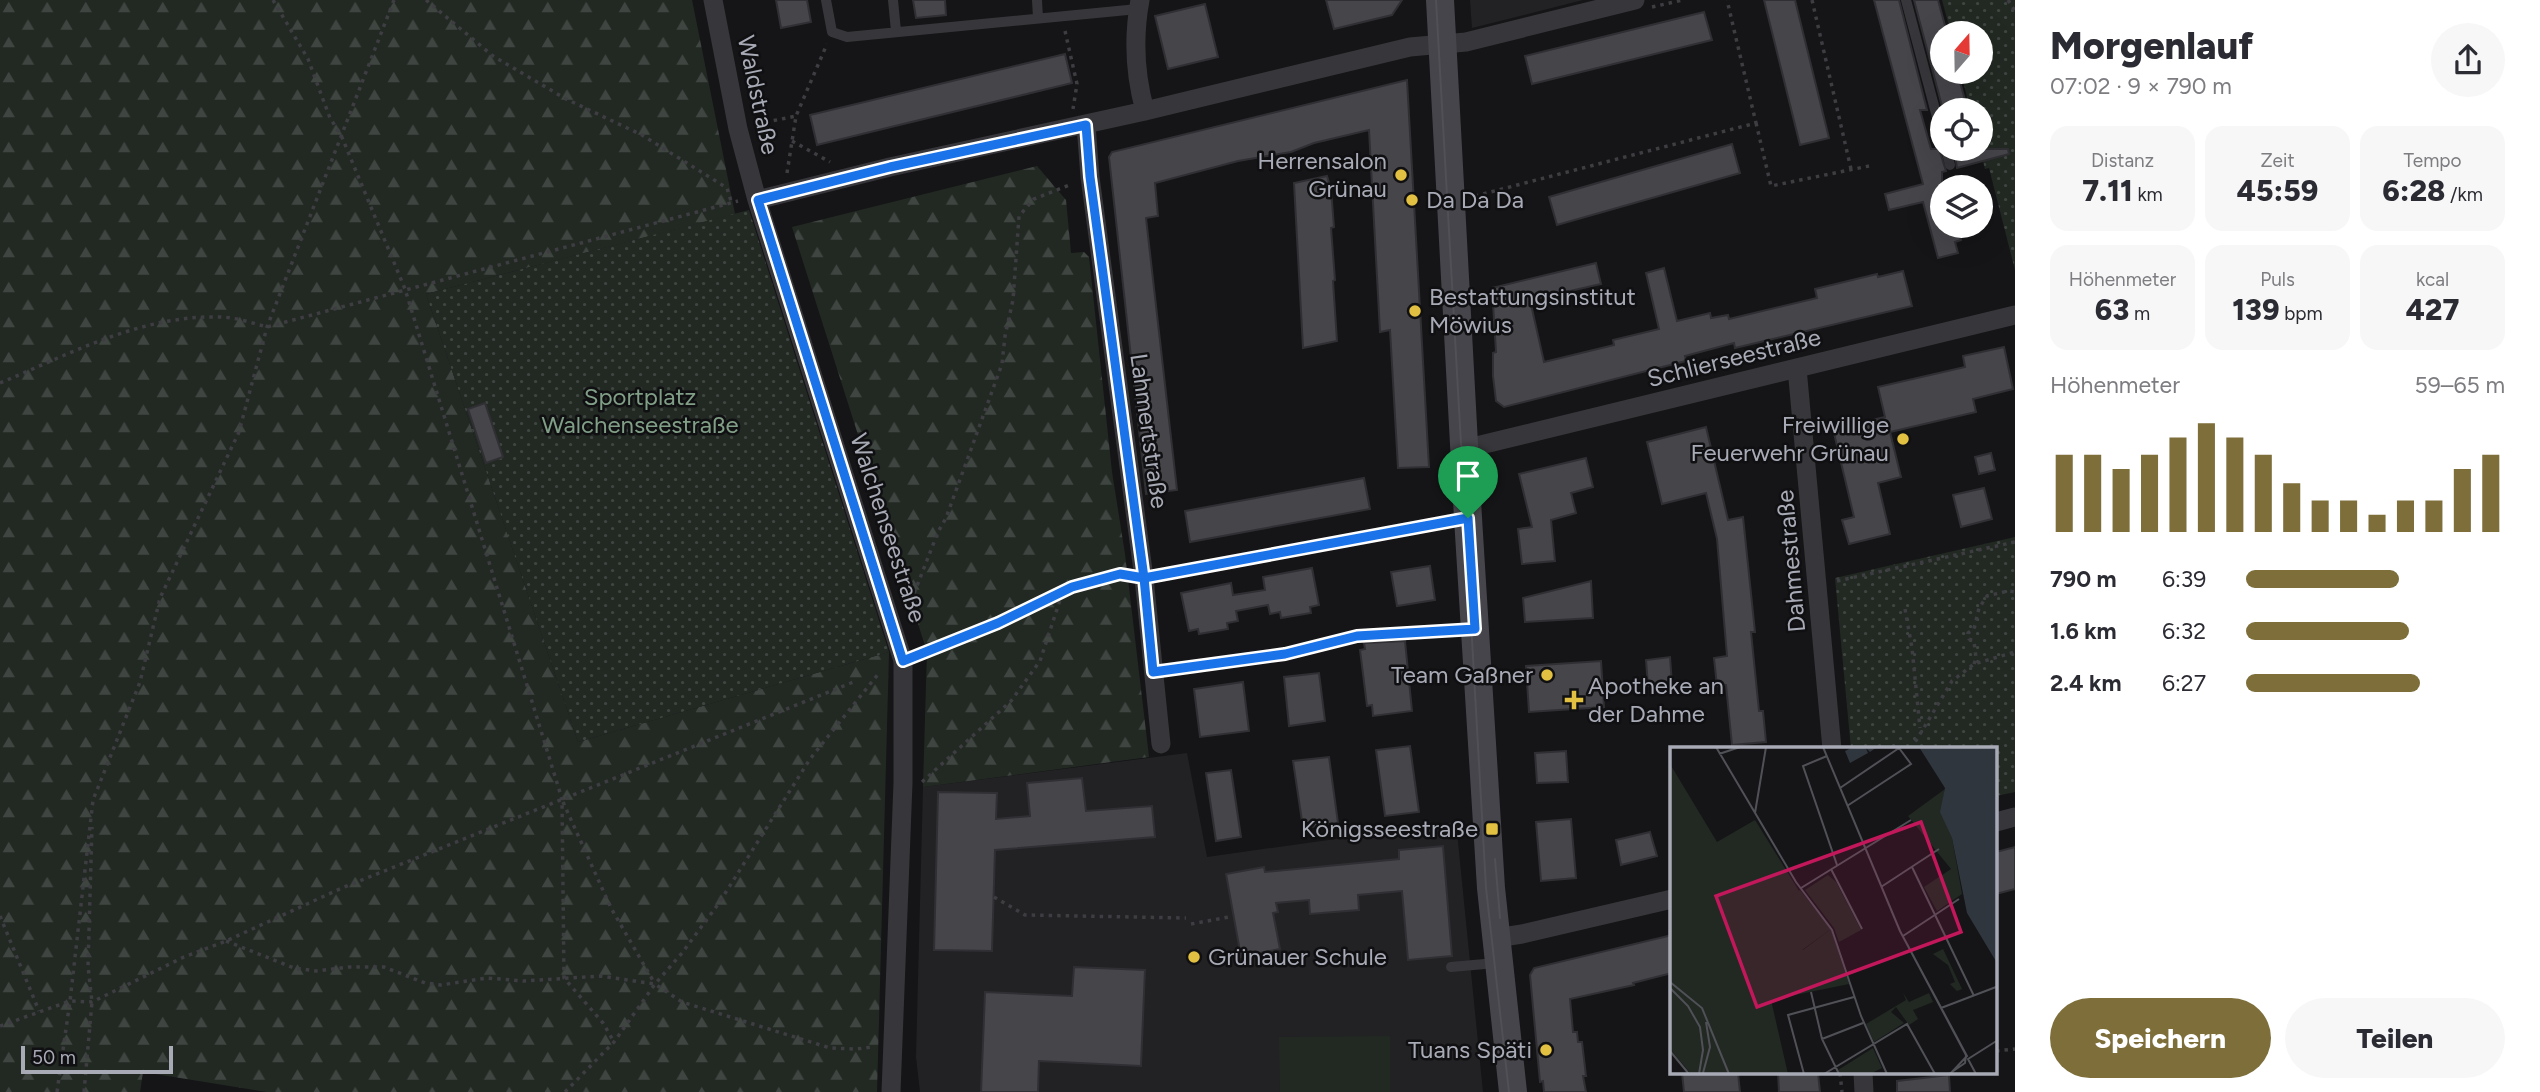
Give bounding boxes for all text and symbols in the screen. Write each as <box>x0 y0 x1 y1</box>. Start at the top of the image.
north arrow <box>1930 21 1993 84</box>
map controls <box>1930 21 1993 238</box>
text: Morgenlauf <box>2050 23 2254 69</box>
button: share <box>2431 23 2505 97</box>
street label: Waldstraße <box>732 33 785 157</box>
text: 07:02 · 9 × 790 m <box>2050 72 2232 100</box>
button: locate <box>1930 98 1993 161</box>
place label: Herrensalon Grünau <box>1257 146 1387 203</box>
text: Distanz <box>2091 149 2154 172</box>
text: Zeit <box>2260 149 2295 172</box>
text: Tempo <box>2403 149 2462 172</box>
marker: Herrensalon Grünau <box>1393 167 1409 183</box>
text: 7.11 <box>2082 172 2133 209</box>
text: 45:59 <box>2237 172 2318 209</box>
text: 6:28 <box>2382 172 2445 209</box>
button: layers <box>1930 175 1993 238</box>
text: km <box>2133 183 2163 206</box>
text: /km <box>2445 183 2483 206</box>
place label: Da Da Da <box>1426 185 1524 214</box>
marker: Da Da Da <box>1404 192 1420 208</box>
text: Höhenmeter <box>2069 268 2176 291</box>
text: Puls <box>2260 268 2295 291</box>
text: kcal <box>2416 268 2449 291</box>
place label: Bestattungsinstitut Möwius <box>1429 282 1636 339</box>
text: 63 <box>2095 291 2129 328</box>
text: 139 <box>2232 291 2279 328</box>
text: 427 <box>2406 291 2459 328</box>
text: m <box>2129 302 2150 325</box>
text: bpm <box>2279 302 2323 325</box>
marker: Bestattungsinstitut Möwius <box>1407 303 1423 319</box>
street label: Schlierseestraße <box>1644 322 1824 393</box>
street label: Lahmertstraße <box>1124 352 1175 510</box>
text: Höhenmeter <box>2050 371 2180 399</box>
text: 59–65 m <box>2415 371 2505 399</box>
park label: Sportplatz Walchenseestraße <box>541 382 739 439</box>
place label: Freiwillige Feuerwehr Grünau <box>1691 410 1889 467</box>
street label: Walchenseestraße <box>844 430 933 626</box>
marker: Freiwillige Feuerwehr Grünau <box>1895 431 1911 447</box>
pin <box>1438 446 1498 518</box>
icon: arrive <box>1449 457 1487 495</box>
street label: Dahmestraße <box>1770 489 1811 633</box>
text: 790 m <box>2050 565 2117 593</box>
text: 6:39 <box>2162 565 2206 593</box>
text: 1.6 km <box>2050 617 2117 645</box>
text: 6:32 <box>2162 617 2206 645</box>
place label: Team Gaßner <box>1391 660 1533 689</box>
marker: Team Gaßner <box>1539 667 1555 683</box>
text: 2.4 km <box>2050 669 2121 697</box>
text: 6:27 <box>2162 669 2206 697</box>
place label: Apotheke an der Dahme <box>1588 671 1724 728</box>
marker: Apotheke an der Dahme <box>1566 692 1582 708</box>
inset map <box>1670 747 1997 1074</box>
place label: Königsseestraße <box>1301 814 1478 843</box>
marker: Königsseestraße <box>1484 821 1500 837</box>
place label: Grünauer Schule <box>1208 942 1387 971</box>
marker: Grünauer Schule <box>1186 949 1202 965</box>
button: Speichern <box>2050 998 2271 1078</box>
button: Teilen <box>2285 998 2505 1078</box>
place label: Tuans Späti <box>1408 1035 1532 1064</box>
marker: Tuans Späti <box>1538 1042 1554 1058</box>
scale bar <box>21 1043 173 1075</box>
text: 50 m <box>32 1046 76 1069</box>

